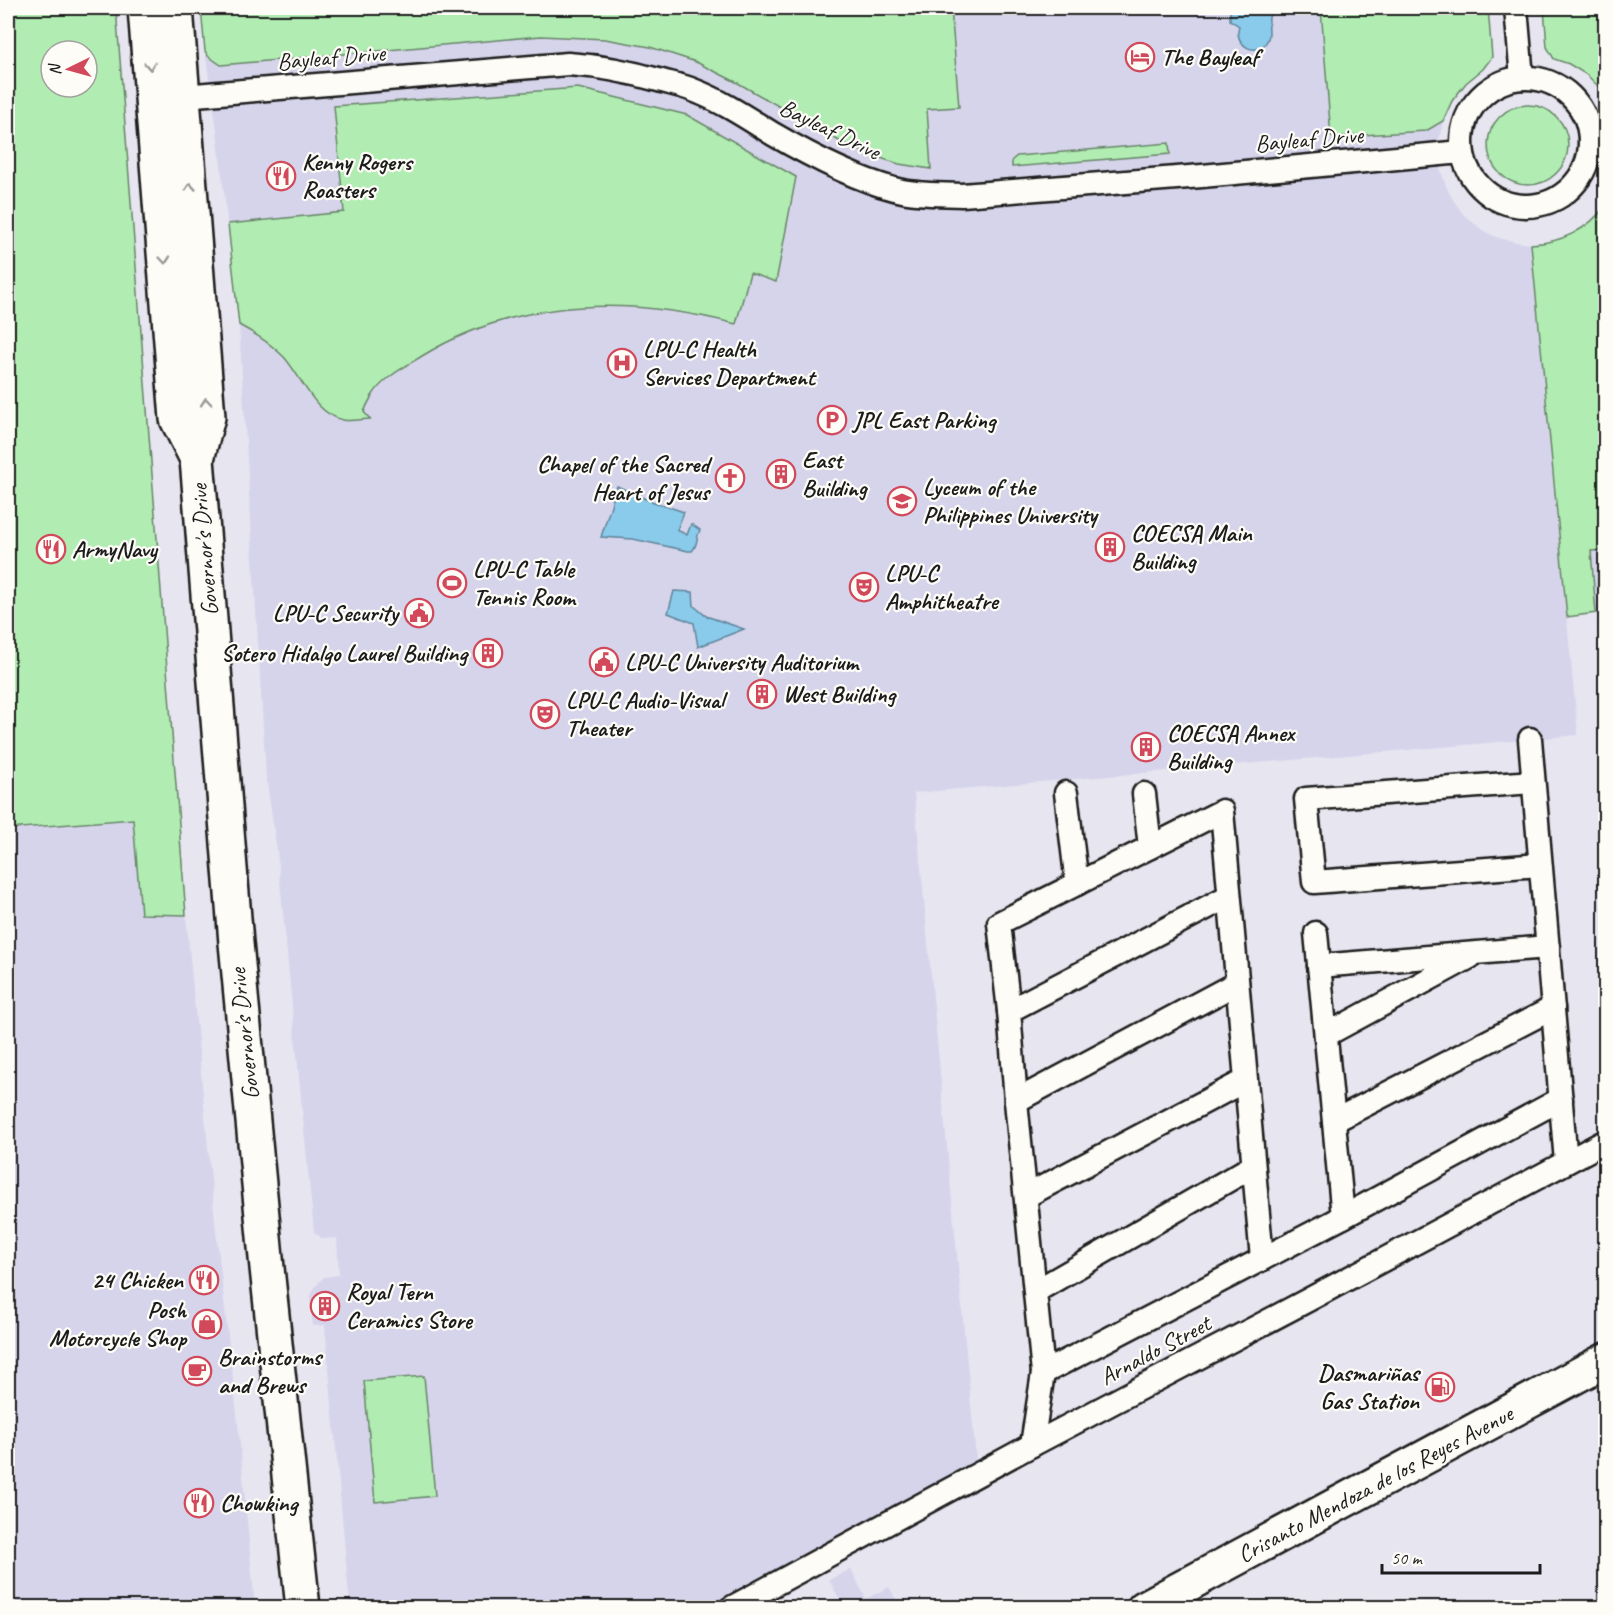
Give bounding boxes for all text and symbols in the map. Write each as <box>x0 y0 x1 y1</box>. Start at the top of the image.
street label: Bayleaf Drive <box>276 37 388 77</box>
north arrow <box>39 39 99 99</box>
hotel icon: The Bayleaf <box>1124 41 1156 73</box>
place label: The Bayleaf <box>1161 42 1264 72</box>
text: N <box>44 61 65 76</box>
one-way arrow <box>143 61 156 70</box>
street label: Bayleaf Drive <box>775 92 887 167</box>
street label: Bayleaf Drive <box>1254 119 1366 159</box>
place label: Kenny Rogers Roasters <box>302 147 414 205</box>
restaurant icon: Kenny Rogers Roasters <box>265 160 297 192</box>
one-way arrow <box>183 182 196 191</box>
one-way arrow <box>158 256 171 265</box>
place label: LPU-C Health Services Department <box>643 334 818 392</box>
hospital icon: LPU-C Health Services Department <box>606 347 638 379</box>
one-way arrow <box>200 398 213 407</box>
parking icon: JPL East Parking <box>816 404 848 436</box>
place label: JPL East Parking <box>851 405 998 435</box>
place label: East Building <box>802 445 869 503</box>
place label: Chapel of the Sacred Heart of Jesus <box>537 449 713 507</box>
building icon: East Building <box>765 458 797 490</box>
church icon: Chapel of the Sacred Heart of Jesus <box>714 462 746 494</box>
place label: Lyceum of the Philippines University <box>923 472 1100 530</box>
street label: Governor's Drive <box>183 481 225 617</box>
school or university icon: Lyceum of the Philippines University <box>886 485 918 517</box>
place label: COECSA Main Building <box>1131 518 1253 576</box>
building icon: COECSA Main Building <box>1094 531 1126 563</box>
restaurant icon: ArmyNavy <box>35 533 67 565</box>
place label: ArmyNavy <box>72 534 159 564</box>
place label: LPU-C Table Tennis Room <box>473 554 577 612</box>
place label: LPU-C Amphitheatre <box>885 558 1000 616</box>
sports icon: LPU-C Table Tennis Room <box>436 567 468 599</box>
theatre icon: LPU-C Amphitheatre <box>848 571 880 603</box>
public building icon: LPU-C Security <box>403 597 435 629</box>
place label: LPU-C Security <box>273 598 401 628</box>
building icon: Sotero Hidalgo Laurel Building <box>472 637 504 669</box>
place label: Sotero Hidalgo Laurel Building <box>221 638 469 668</box>
public building icon: LPU-C University Auditorium <box>588 646 620 678</box>
place label: LPU-C University Auditorium <box>625 647 860 677</box>
building icon: West Building <box>746 678 778 710</box>
place label: West Building <box>783 679 897 709</box>
place label: LPU-C Audio-Visual Theater <box>566 685 729 743</box>
theatre icon: LPU-C Audio-Visual Theater <box>529 698 561 730</box>
place label: COECSA Annex Building <box>1167 718 1297 776</box>
building icon: COECSA Annex Building <box>1130 731 1162 763</box>
street label: Governor's Drive <box>222 965 266 1101</box>
restaurant icon: 24 Chicken <box>188 1264 220 1296</box>
place label: 24 Chicken <box>91 1265 184 1295</box>
place label: Royal Tern Ceramics Store <box>346 1277 474 1335</box>
building icon: Royal Tern Ceramics Store <box>309 1290 341 1322</box>
place label: Posh Motorcycle Shop <box>49 1295 188 1353</box>
street label: Arnaldo Street <box>1094 1307 1217 1392</box>
shop icon: Posh Motorcycle Shop <box>191 1308 223 1340</box>
place label: Brainstorms and Brews <box>218 1342 324 1400</box>
cafe icon: Brainstorms and Brews <box>181 1355 213 1387</box>
place label: Dasmariñas Gas Station <box>1318 1358 1422 1416</box>
fuel station icon: Dasmariñas Gas Station <box>1424 1371 1456 1403</box>
street label: Crisanto Mendoza de los Reyes Avenue <box>1232 1398 1520 1569</box>
restaurant icon: Chowking <box>183 1487 215 1519</box>
place label: Chowking <box>220 1488 300 1518</box>
scale bar <box>1382 1537 1540 1575</box>
text: 50 m <box>1391 1547 1424 1569</box>

